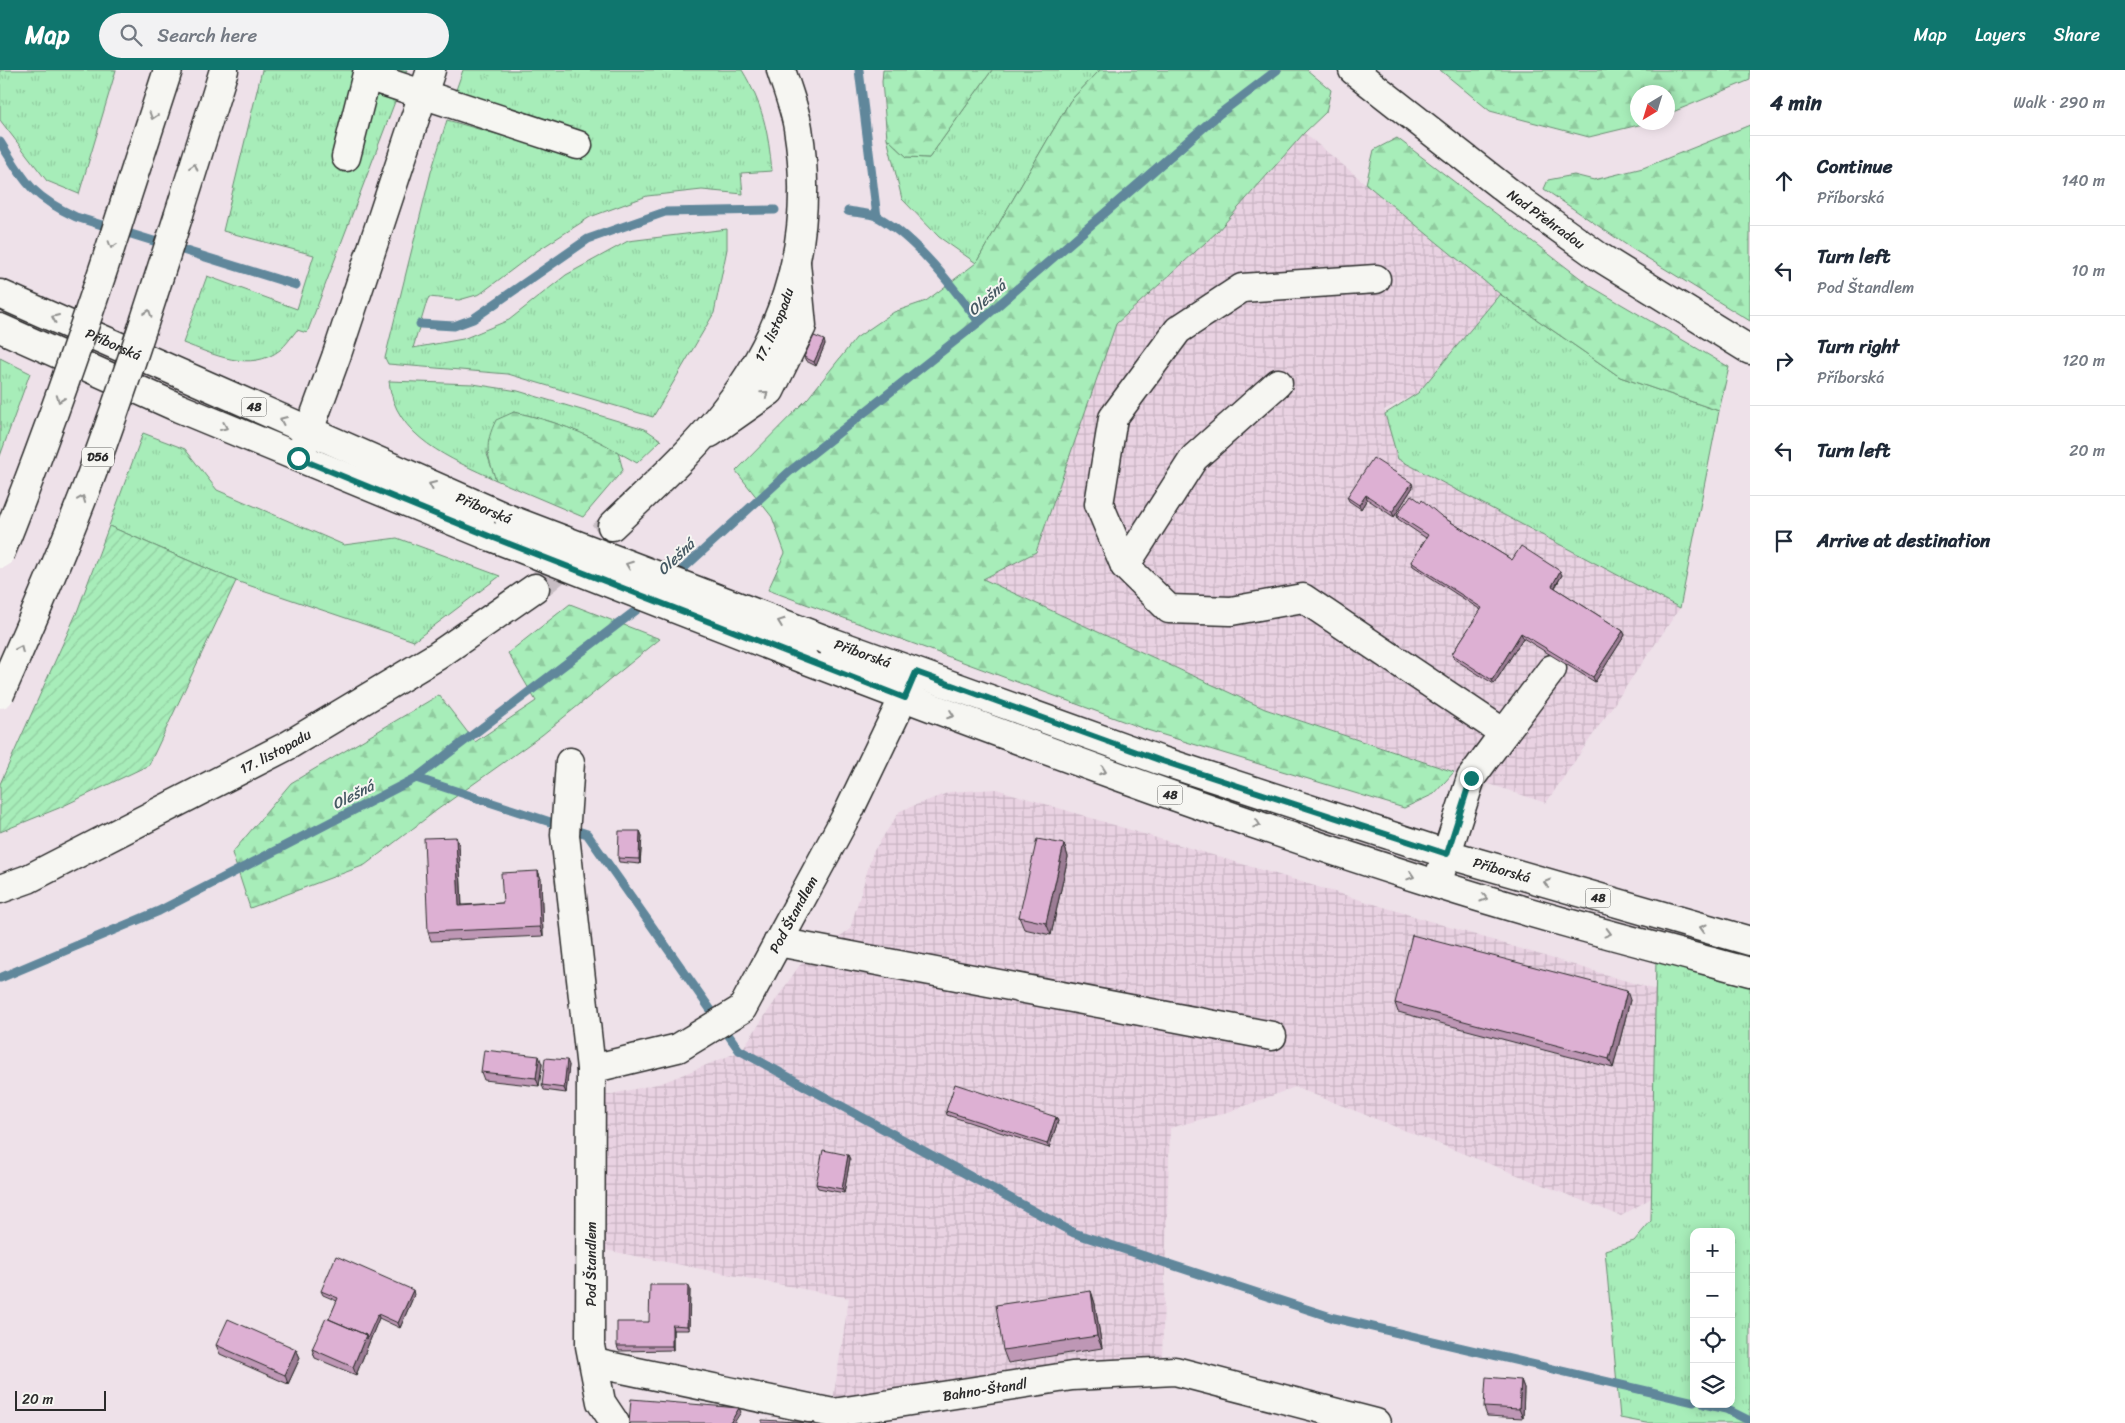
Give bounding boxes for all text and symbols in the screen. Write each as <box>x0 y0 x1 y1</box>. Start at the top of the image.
search box <box>99 13 449 58</box>
text: Map <box>25 14 69 56</box>
text: Search here <box>157 19 257 52</box>
text: Map <box>1914 19 1947 51</box>
text: Layers <box>1975 19 2026 51</box>
text: Share <box>2054 19 2100 51</box>
icon: search <box>117 21 145 49</box>
text: 4 min <box>1770 84 1822 122</box>
north arrow <box>1630 85 1675 130</box>
text: Walk · 290 m <box>2013 88 2105 117</box>
one-way arrow <box>149 112 159 120</box>
text: Continue <box>1817 150 1893 183</box>
one-way arrow <box>188 163 198 172</box>
text: 140 m <box>2062 166 2105 195</box>
icon: ahead <box>1770 167 1798 195</box>
street label: Nad Přehradou <box>1502 183 1591 256</box>
text: Příborská <box>1817 183 1884 212</box>
one-way arrow <box>107 240 117 249</box>
text: Turn left <box>1817 240 1890 273</box>
text: 10 m <box>2072 256 2105 285</box>
icon: left <box>1770 257 1798 285</box>
water label: Olešná <box>962 272 1014 322</box>
text: Pod Štandlem <box>1817 273 1914 302</box>
street label: 17. listopadu <box>748 284 801 367</box>
one-way arrow <box>142 309 152 318</box>
one-way arrow <box>51 314 60 325</box>
street label: Příborská <box>81 321 145 368</box>
text: Turn right <box>1817 330 1899 363</box>
text: 120 m <box>2062 346 2105 375</box>
icon: right <box>1770 347 1798 375</box>
text: Příborská <box>1817 363 1884 392</box>
one-way arrow <box>759 391 768 399</box>
one-way arrow <box>56 394 66 403</box>
road number: 48 <box>242 398 266 417</box>
one-way arrow <box>279 416 288 427</box>
one-way arrow <box>219 421 228 431</box>
text: Turn left <box>1817 434 1890 467</box>
text: 20 m <box>2069 436 2105 465</box>
icon: left <box>1770 437 1798 465</box>
route start <box>287 447 310 470</box>
road number: D56 <box>82 448 114 467</box>
one-way arrow <box>428 481 437 492</box>
street label: Příborská <box>452 485 516 531</box>
one-way arrow <box>75 495 86 504</box>
text: Arrive at destination <box>1817 524 1990 557</box>
icon: arrive <box>1770 527 1798 555</box>
water label: Olešná <box>651 531 703 582</box>
one-way arrow <box>625 560 634 571</box>
one-way arrow <box>777 618 786 628</box>
street label: Příborská <box>831 632 894 675</box>
one-way arrow <box>13 645 24 654</box>
one-way arrow <box>946 709 955 719</box>
street label: 17. listopadu <box>235 722 317 781</box>
one-way arrow <box>1098 765 1107 775</box>
route end <box>1460 767 1483 790</box>
water label: Olešná <box>327 772 381 817</box>
road number: 48 <box>1158 786 1182 804</box>
one-way arrow <box>1252 819 1260 829</box>
street label: Příborská <box>1470 850 1533 890</box>
one-way arrow <box>1406 870 1415 880</box>
street label: Pod Štandlem <box>762 871 825 958</box>
one-way arrow <box>1543 878 1552 888</box>
road number: 48 <box>1586 888 1610 908</box>
one-way arrow <box>1480 893 1488 903</box>
one-way arrow <box>1700 923 1708 933</box>
one-way arrow <box>1604 928 1612 938</box>
street label: Pod Štandlem <box>579 1221 604 1307</box>
map controls <box>1690 1228 1735 1408</box>
button: + <box>1690 1228 1735 1273</box>
button: − <box>1690 1273 1735 1318</box>
button: locate <box>1690 1318 1735 1363</box>
button: layers <box>1690 1363 1735 1408</box>
street label: Bahno-Štandl <box>941 1371 1030 1409</box>
text: 20 m <box>22 1387 53 1412</box>
scale bar <box>15 1388 106 1411</box>

